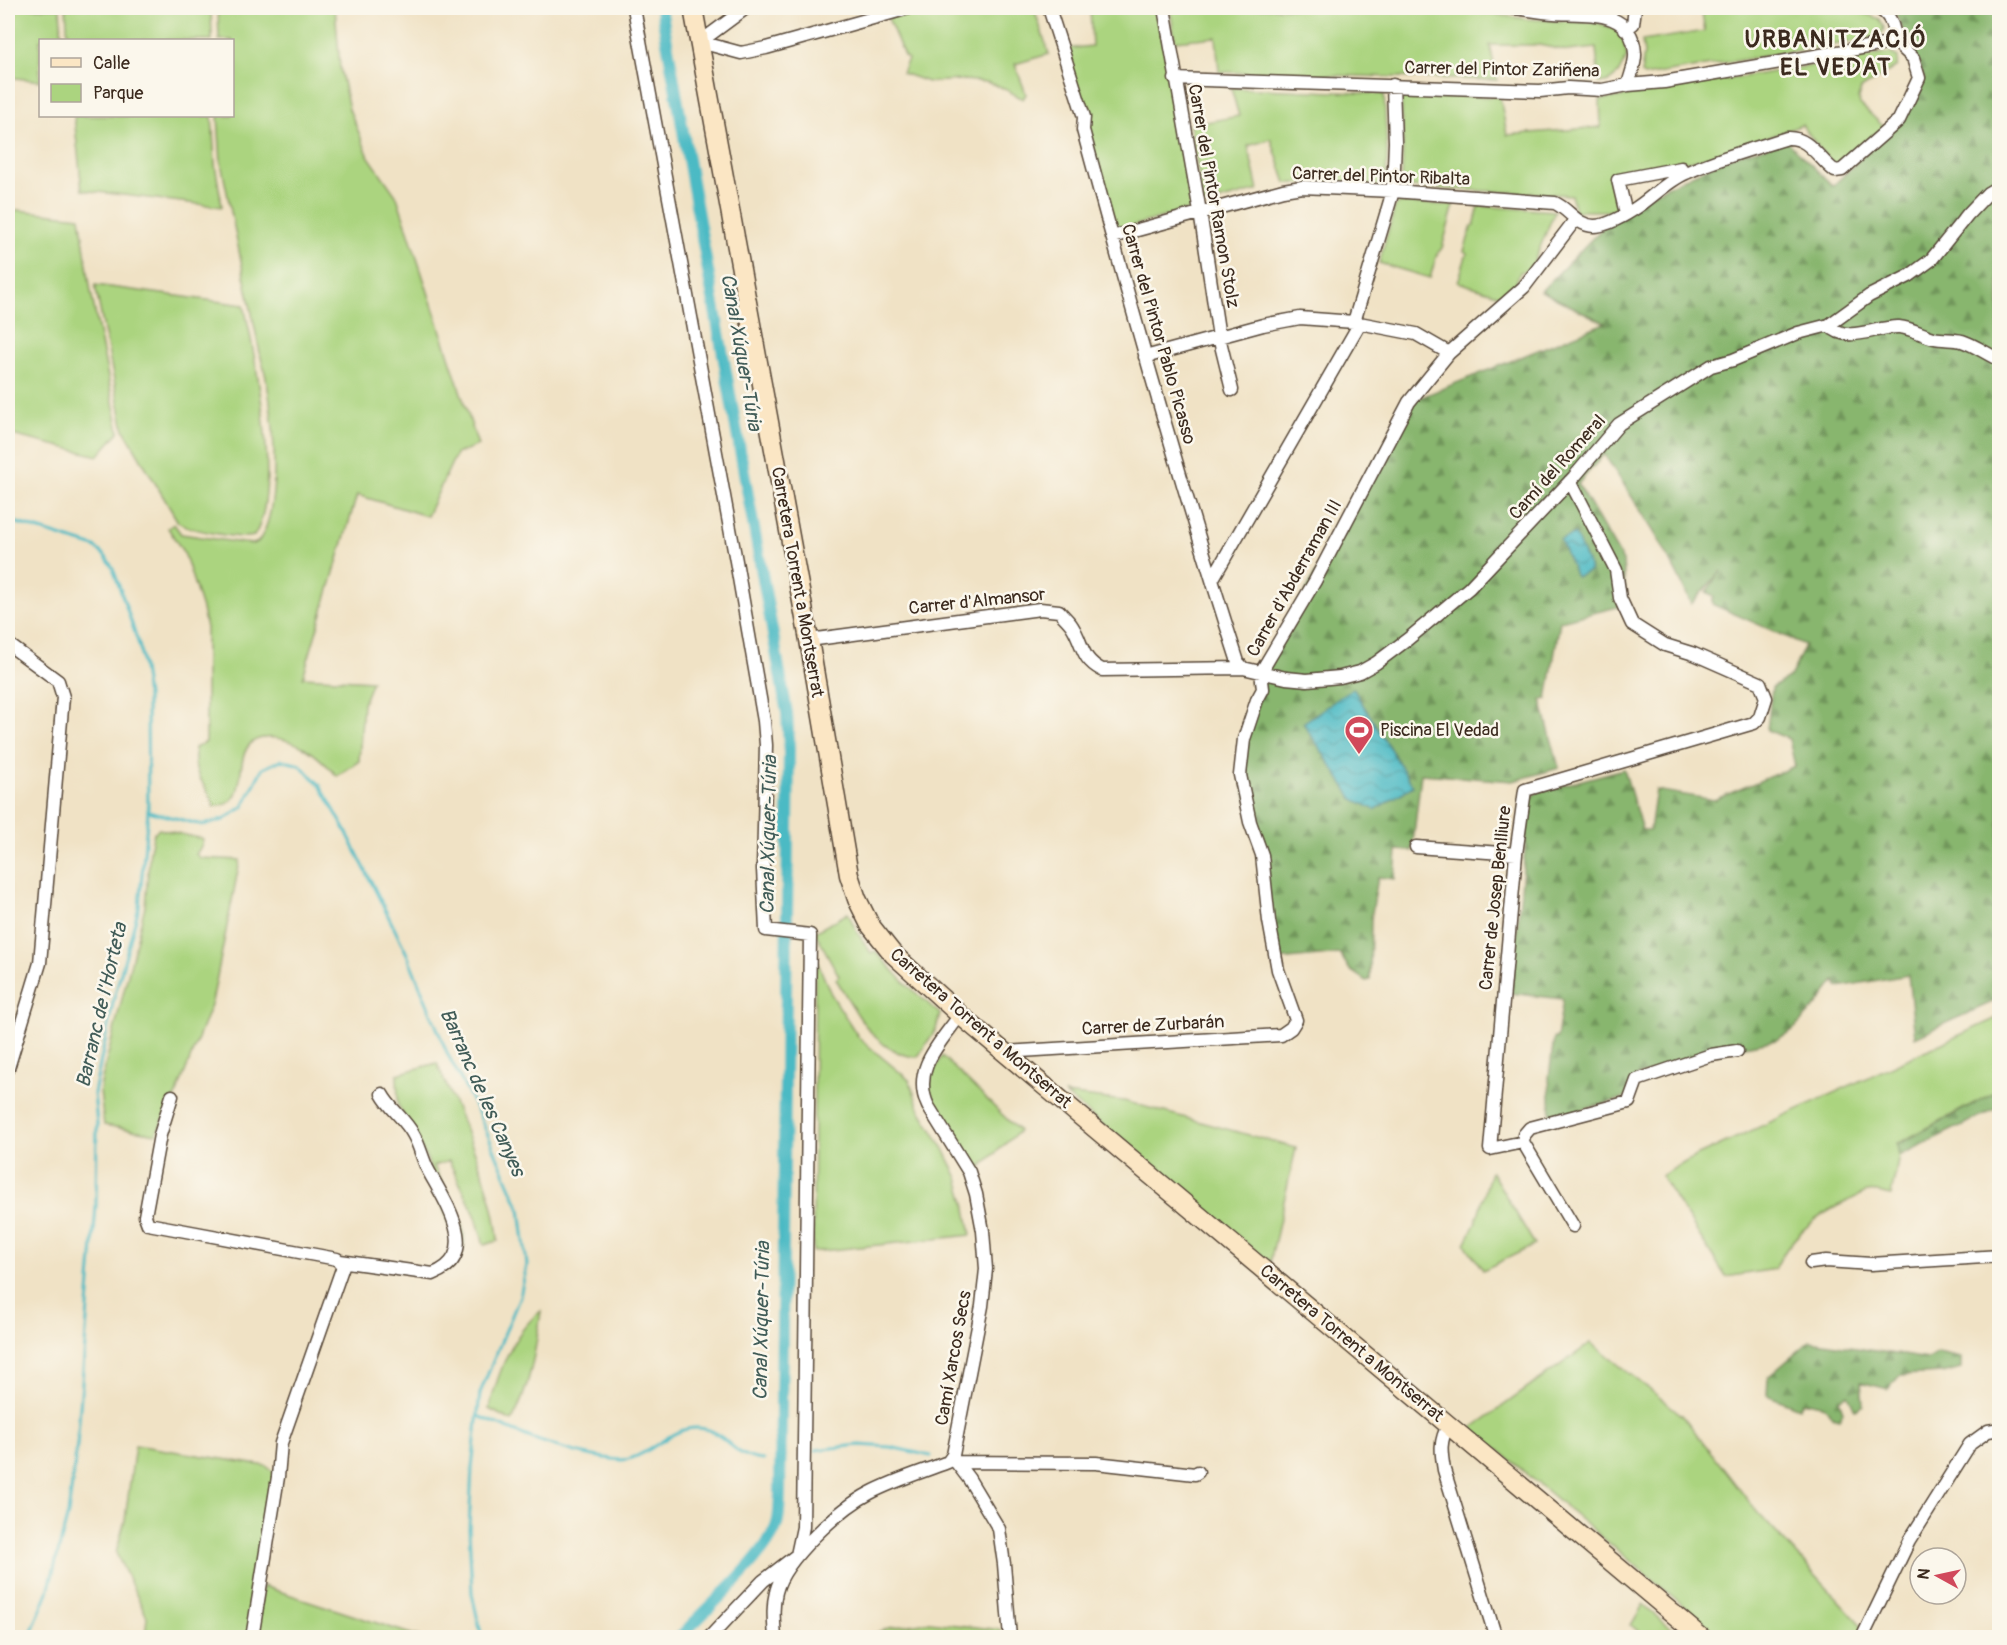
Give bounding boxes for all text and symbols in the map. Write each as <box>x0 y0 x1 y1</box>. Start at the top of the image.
district label: URBANITZACIÓ EL VEDAT <box>1745 24 1927 82</box>
legend <box>39 39 234 117</box>
text: Calle <box>93 52 130 75</box>
street label: Carrer del Pintor Zariñena <box>1404 56 1600 83</box>
text: Parque <box>93 82 143 105</box>
street label: Carrer del Pintor Ramon Stolz <box>1182 82 1245 310</box>
street label: Carrer del Pintor Ribalta <box>1292 162 1470 191</box>
street label: Carrer del Pintor Pablo Picasso <box>1116 221 1201 447</box>
water label: Canal Xúquer-Túria <box>715 272 768 434</box>
street label: Camí del Romeral <box>1504 410 1611 525</box>
street label: Carretera Torrent a Montserrat <box>766 465 829 700</box>
street label: Carrer d'Abderraman III <box>1242 496 1347 661</box>
street label: Carrer d'Almansor <box>908 583 1047 620</box>
sports icon: Piscina El Vedad <box>1343 714 1375 756</box>
place label: Piscina El Vedad <box>1380 719 1499 742</box>
water label: Canal Xúquer-Túria <box>755 754 782 915</box>
street label: Carrer de Josep Benlliure <box>1474 805 1517 991</box>
water label: Barranc de l'Horteta <box>70 919 133 1090</box>
street label: Carretera Torrent a Montserrat <box>885 943 1077 1114</box>
water label: Barranc de les Canyes <box>434 1005 532 1182</box>
street label: Carrer de Zurbarán <box>1081 1010 1225 1041</box>
water label: Canal Xúquer-Túria <box>748 1240 775 1401</box>
street label: Carretera Torrent a Montserrat <box>1255 1260 1449 1428</box>
street label: Camí Xarcos Secs <box>930 1289 977 1427</box>
north arrow <box>1908 1546 1968 1606</box>
text: N <box>1913 1567 1935 1581</box>

